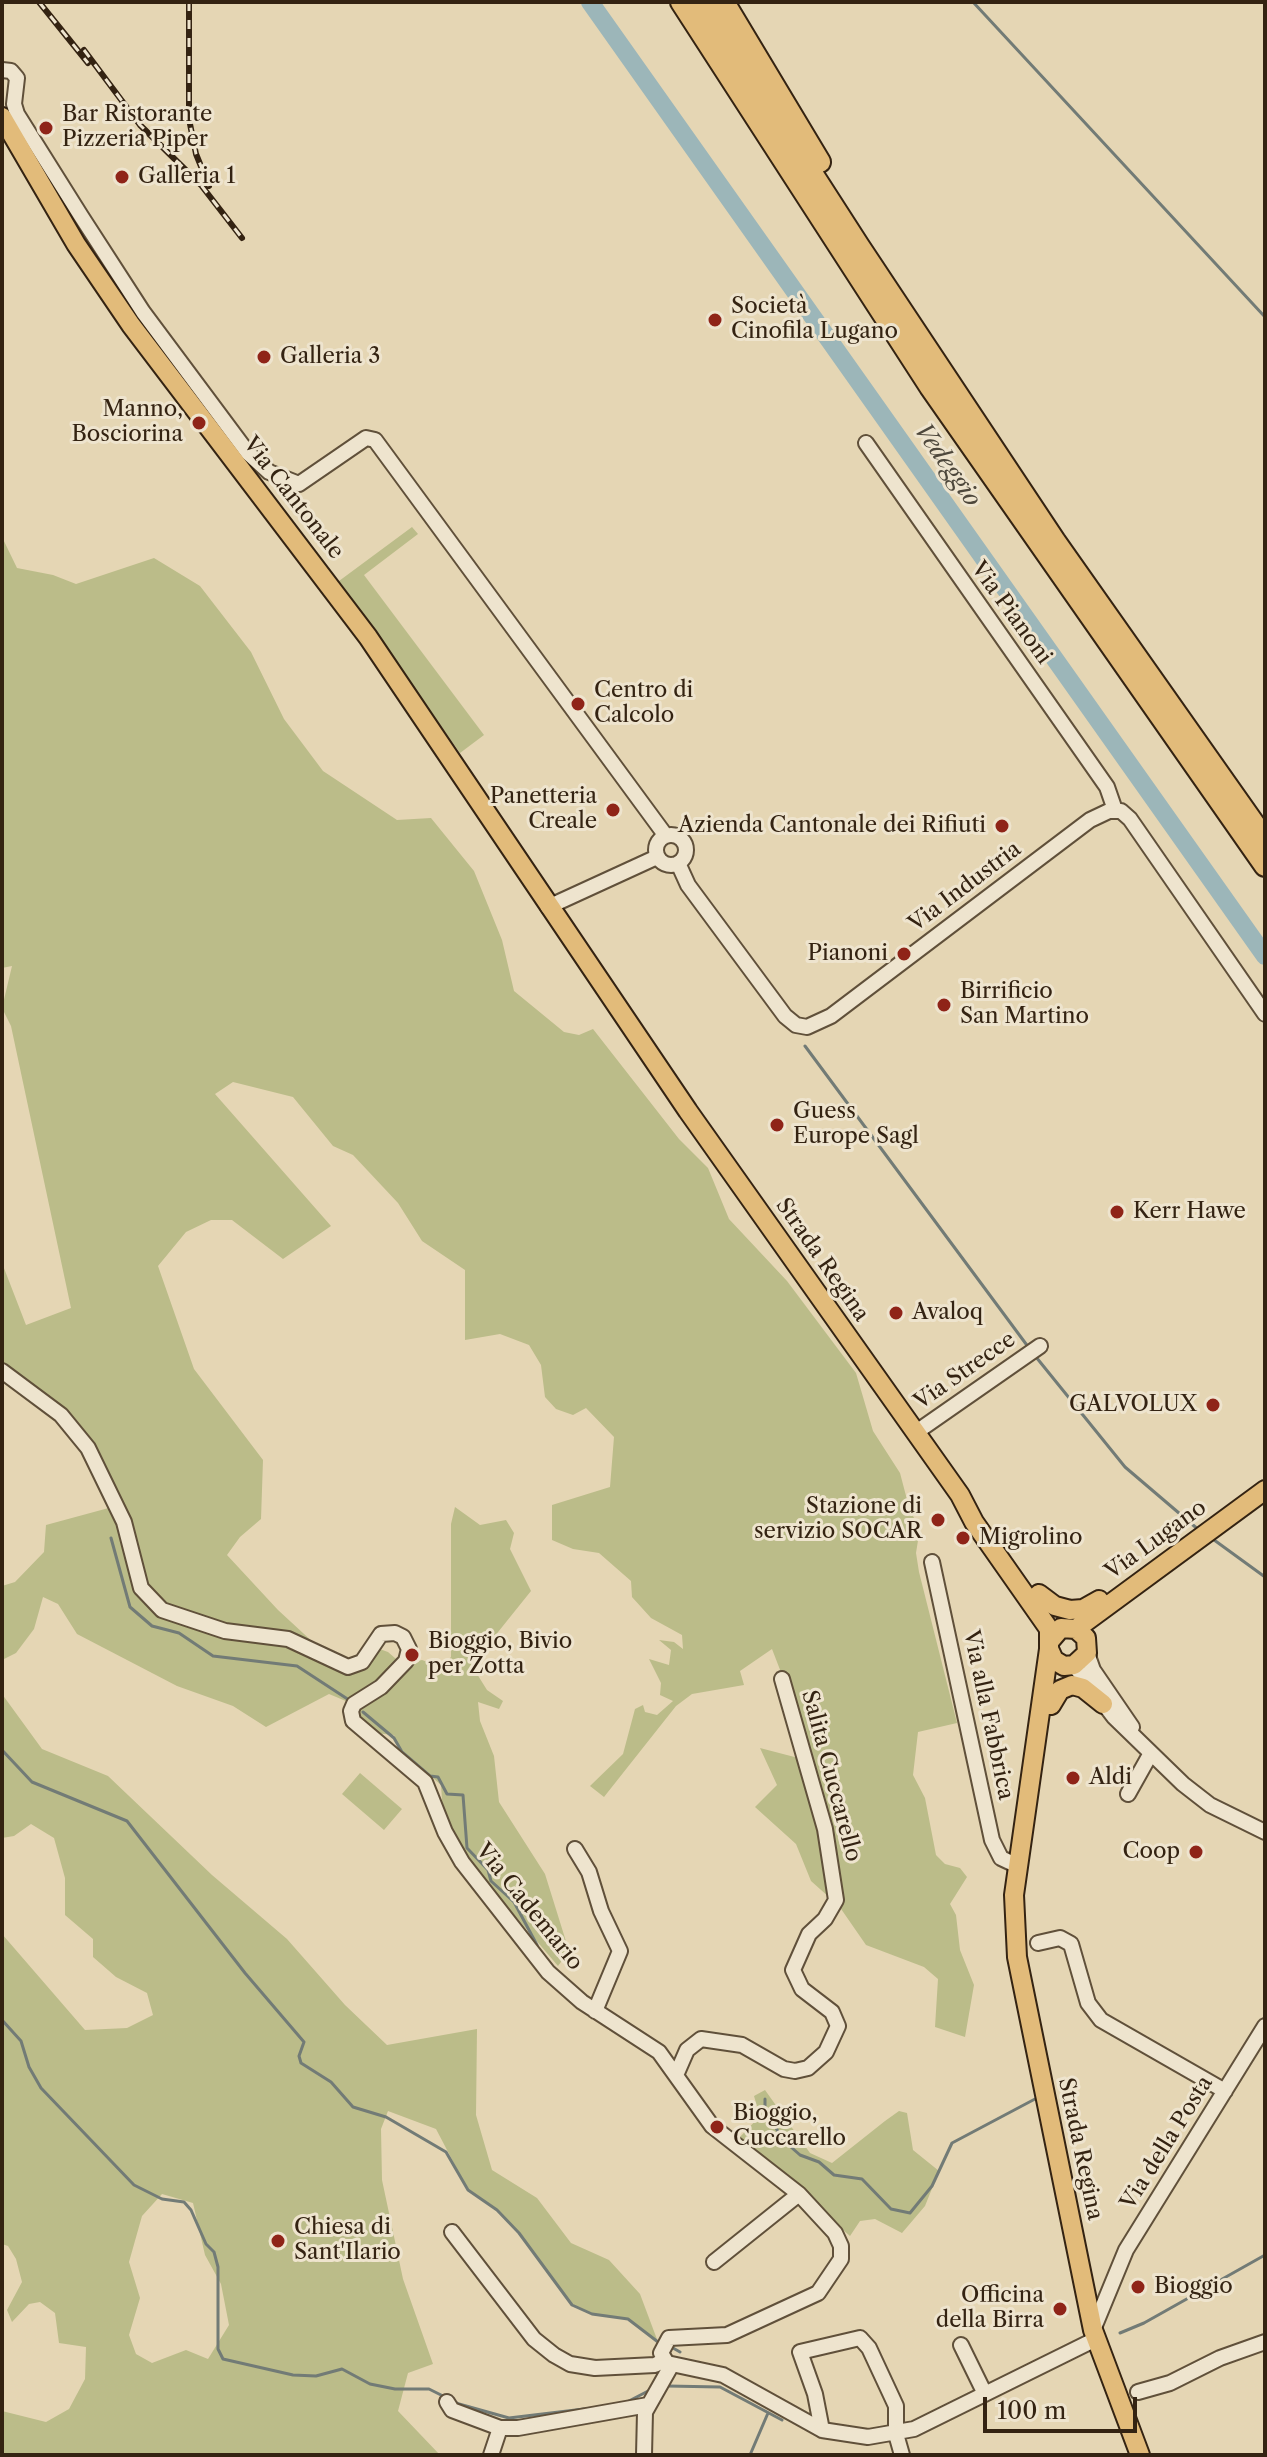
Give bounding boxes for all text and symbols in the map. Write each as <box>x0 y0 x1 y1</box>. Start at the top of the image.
place label: Bar Ristorante Pizzeria Piper <box>62 102 212 154</box>
marker: Bar Ristorante Pizzeria Piper <box>37 119 55 137</box>
place label: Galleria 1 <box>138 164 235 190</box>
marker: Galleria 1 <box>113 168 131 186</box>
place label: Società Cinofila Lugano <box>731 294 898 346</box>
marker: Società Cinofila Lugano <box>706 311 724 329</box>
place label: Galleria 3 <box>280 344 380 370</box>
marker: Galleria 3 <box>255 348 273 366</box>
place label: Manno, Bosciorina <box>71 397 183 448</box>
marker: Manno, Bosciorina <box>190 414 208 432</box>
water label: Vedeggio <box>908 417 986 513</box>
street label: Via Cantonale <box>237 432 349 564</box>
street label: Via Pianoni <box>965 556 1057 670</box>
place label: Centro di Calcolo <box>594 678 693 730</box>
marker: Centro di Calcolo <box>569 695 587 713</box>
place label: Panetteria Creale <box>490 784 597 836</box>
marker: Panetteria Creale <box>604 801 622 819</box>
place label: Azienda Cantonale dei Rifiuti <box>678 813 986 839</box>
marker: Azienda Cantonale dei Rifiuti <box>993 817 1011 835</box>
street label: Via Industria <box>904 836 1026 938</box>
place label: Pianoni <box>807 941 888 967</box>
marker: Pianoni <box>895 945 913 963</box>
place label: Birrificio San Martino <box>960 979 1089 1030</box>
marker: Birrificio San Martino <box>935 996 953 1014</box>
place label: Guess Europe Sagl <box>793 1099 919 1150</box>
marker: Guess Europe Sagl <box>768 1116 786 1134</box>
street label: Strada Regina <box>770 1193 874 1327</box>
place label: Kerr Hawe <box>1133 1199 1246 1225</box>
marker: Kerr Hawe <box>1108 1203 1126 1221</box>
place label: Avaloq <box>912 1300 983 1326</box>
marker: Avaloq <box>887 1304 905 1322</box>
street label: Via Strecce <box>909 1326 1021 1416</box>
place label: GALVOLUX <box>1069 1392 1197 1418</box>
marker: GALVOLUX <box>1204 1396 1222 1414</box>
place label: Stazione di servizio SOCAR <box>754 1494 922 1546</box>
street label: Via Lugano <box>1100 1495 1212 1585</box>
marker: Stazione di servizio SOCAR <box>929 1511 947 1529</box>
place label: Migrolino <box>979 1525 1082 1551</box>
marker: Migrolino <box>954 1529 972 1547</box>
street label: Via alla Fabbrica <box>957 1628 1019 1802</box>
place label: Bioggio, Bivio per Zotta <box>428 1629 572 1680</box>
marker: Bioggio, Bivio per Zotta <box>403 1646 421 1664</box>
street label: Salita Cuccarello <box>795 1687 867 1865</box>
place label: Aldi <box>1089 1765 1132 1791</box>
marker: Aldi <box>1064 1769 1082 1787</box>
street label: Via Cademario <box>470 1838 588 1976</box>
place label: Coop <box>1123 1839 1180 1865</box>
marker: Coop <box>1187 1843 1205 1861</box>
street label: Via della Posta <box>1115 2071 1219 2215</box>
street label: Strada Regina <box>1052 2076 1108 2222</box>
place label: Bioggio, Cuccarello <box>733 2101 846 2152</box>
marker: Bioggio, Cuccarello <box>708 2118 726 2136</box>
place label: Chiesa di Sant'Ilario <box>294 2215 401 2266</box>
marker: Chiesa di Sant'Ilario <box>269 2232 287 2250</box>
place label: Bioggio <box>1154 2274 1233 2300</box>
marker: Bioggio <box>1129 2278 1147 2296</box>
place label: Officina della Birra <box>936 2283 1044 2334</box>
marker: Officina della Birra <box>1051 2300 1069 2318</box>
scale bar <box>987 2381 1141 2431</box>
text: 100 m <box>997 2396 1066 2425</box>

